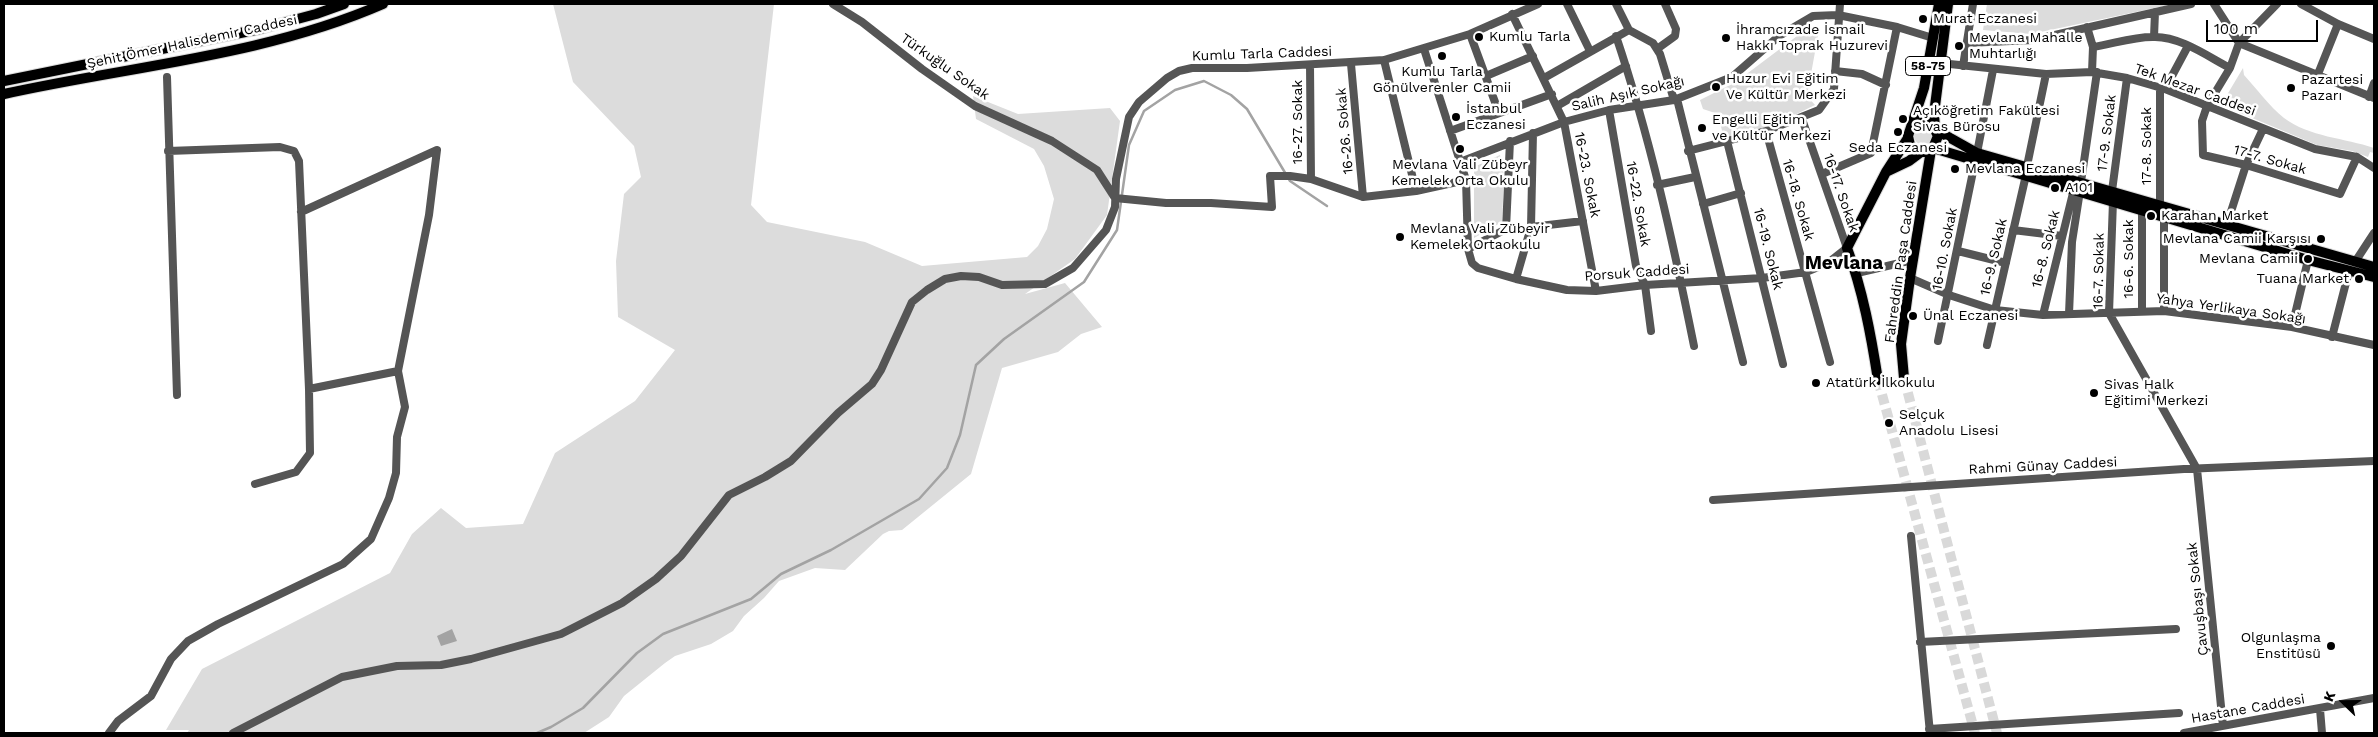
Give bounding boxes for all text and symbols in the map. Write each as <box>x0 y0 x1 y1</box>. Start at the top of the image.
scale bar <box>2208 10 2320 42</box>
street label: Şehit Ömer Halisdemir Caddesi <box>85 11 299 73</box>
place label: Murat Eczanesi <box>1933 11 2037 27</box>
marker: Murat Eczanesi <box>1917 13 1929 25</box>
text: 100 m <box>2214 20 2258 38</box>
place label: İhramcızade İsmail Hakkı Toprak Huzurevi <box>1736 22 1888 54</box>
place label: Kumlu Tarla <box>1489 29 1570 45</box>
street label: Türkuğlu Sokak <box>897 30 993 104</box>
place label: Mevlana Mahalle Muhtarlığı <box>1969 30 2083 62</box>
marker: Kumlu Tarla <box>1473 31 1485 43</box>
marker: İhramcızade İsmail Hakkı Toprak Huzurevi <box>1720 32 1732 44</box>
marker: Mevlana Mahalle Muhtarlığı <box>1953 40 1965 52</box>
street label: Kumlu Tarla Caddesi <box>1192 43 1332 65</box>
marker: Kumlu Tarla Gönülverenler Camii <box>1436 50 1448 62</box>
road number: 58-75 <box>1906 56 1950 76</box>
street label: Tek Mezar Caddesi <box>2132 60 2258 120</box>
place label: Kumlu Tarla Gönülverenler Camii <box>1373 64 1511 96</box>
place label: Huzur Evi Eğitim Ve Kültür Merkezi <box>1726 71 1846 104</box>
place label: Pazartesi Pazarı <box>2301 72 2363 104</box>
street label: Salih Aşık Sokağı <box>1570 73 1686 115</box>
street label: 16-27. Sokak <box>1290 80 1306 164</box>
marker: Huzur Evi Eğitim Ve Kültür Merkezi <box>1710 81 1722 93</box>
marker: Pazartesi Pazarı <box>2285 82 2297 94</box>
street label: 16-26. Sokak <box>1333 87 1357 175</box>
street label: 17-9. Sokak <box>2094 93 2120 173</box>
place label: İstanbul Eczanesi <box>1466 101 1526 134</box>
place label: Açıköğretim Fakültesi Sivas Bürosu <box>1913 103 2060 136</box>
street label: 17-8. Sokak <box>2139 107 2155 185</box>
marker: İstanbul Eczanesi <box>1450 111 1462 123</box>
place label: Engelli Eğitim ve Kültür Merkezi <box>1712 112 1831 144</box>
marker: Açıköğretim Fakültesi Sivas Bürosu <box>1897 113 1909 125</box>
marker: Engelli Eğitim ve Kültür Merkezi <box>1696 122 1708 134</box>
marker: Seda Eczanesi <box>1892 126 1904 138</box>
street label: 16-23. Sokak <box>1571 131 1603 219</box>
place label: Seda Eczanesi <box>1849 140 1947 156</box>
street label: 17-7. Sokak <box>2232 142 2308 178</box>
marker: Mevlana Vali Zübeyr Kemelek Orta Okulu <box>1454 143 1466 155</box>
street label: 16-17. Sokak <box>1820 151 1862 235</box>
place label: Mevlana Vali Zübeyr Kemelek Orta Okulu <box>1391 157 1529 190</box>
street label: 16-18. Sokak <box>1778 157 1818 243</box>
street label: 16-22. Sokak <box>1622 160 1654 248</box>
place label: Mevlana Eczanesi <box>1965 161 2085 177</box>
marker: Mevlana Eczanesi <box>1949 163 1961 175</box>
street label: Fahreddin Paşa Caddesi <box>1881 180 1921 344</box>
place label: A101 <box>2065 180 2093 196</box>
marker: A101 <box>2049 182 2061 194</box>
street label: 16-19. Sokak <box>1750 206 1786 292</box>
street label: 16-10. Sokak <box>1929 206 1961 292</box>
place label: Karahan Market <box>2161 208 2268 224</box>
street label: 16-8. Sokak <box>2028 209 2064 289</box>
marker: Karahan Market <box>2145 210 2157 222</box>
street label: 16-9. Sokak <box>1977 217 2011 297</box>
street label: 16-6. Sokak <box>2121 219 2137 299</box>
place label: Mevlana Vali Zübeyir Kemelek Ortaokulu <box>1410 221 1550 253</box>
marker: Mevlana Vali Zübeyir Kemelek Ortaokulu <box>1394 231 1406 243</box>
place label: Mevlana Camii Karşısı <box>2163 231 2311 247</box>
street label: 16-7. Sokak <box>2090 233 2108 309</box>
marker: Mevlana Camii Karşısı <box>2315 233 2327 245</box>
place label: Mevlana Camii <box>2199 251 2298 267</box>
district label: Mevlana <box>1805 252 1883 274</box>
marker: Mevlana Camii <box>2302 253 2314 265</box>
street label: Porsuk Caddesi <box>1584 261 1690 285</box>
place label: Tuana Market <box>2257 271 2349 287</box>
marker: Tuana Market <box>2353 273 2365 285</box>
street label: Yahya Yerlikaya Sokağı <box>2155 290 2307 328</box>
place label: Ünal Eczanesi <box>1923 308 2018 324</box>
marker: Ünal Eczanesi <box>1907 310 1919 322</box>
place label: Atatürk İlkokulu <box>1826 375 1935 391</box>
marker: Atatürk İlkokulu <box>1810 377 1822 389</box>
place label: Sivas Halk Eğitimi Merkezi <box>2104 377 2208 410</box>
marker: Sivas Halk Eğitimi Merkezi <box>2088 387 2100 399</box>
place label: Selçuk Anadolu Lisesi <box>1899 407 1998 440</box>
marker: Selçuk Anadolu Lisesi <box>1883 417 1895 429</box>
street label: Rahmi Günay Caddesi <box>1968 454 2118 478</box>
street label: Çavuşbaşı Sokak <box>2184 541 2212 657</box>
place label: Olgunlaşma Enstitüsü <box>2241 630 2321 662</box>
marker: Olgunlaşma Enstitüsü <box>2325 640 2337 652</box>
north arrow <box>2318 677 2368 727</box>
text: K <box>2320 689 2338 704</box>
street label: Hastane Caddesi <box>2190 691 2306 727</box>

